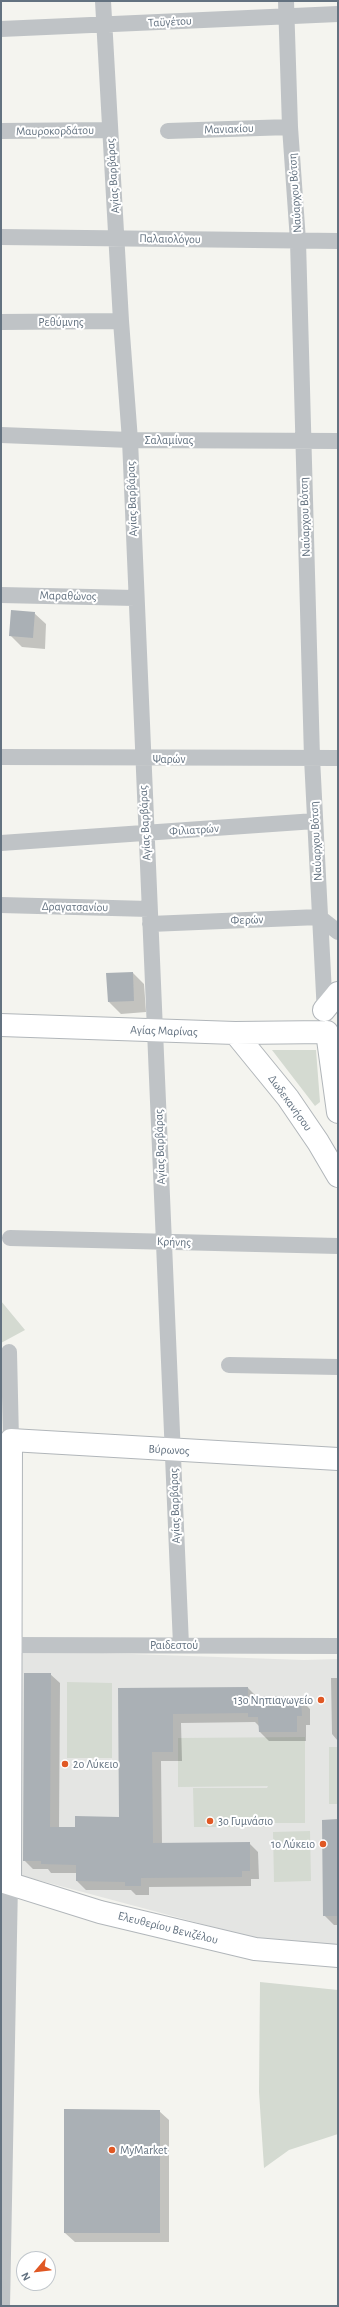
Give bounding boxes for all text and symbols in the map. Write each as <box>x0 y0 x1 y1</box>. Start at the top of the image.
street label: Ταϋγέτου <box>148 14 192 30</box>
street label: Μανιακίου <box>204 121 254 137</box>
street label: Μαυροκορδάτου <box>16 123 94 139</box>
street label: Αγίας Βαρβάρας <box>103 138 123 214</box>
street label: Ναύαρχου Βότση <box>285 153 305 233</box>
street label: Παλαιολόγου <box>139 231 201 247</box>
street label: Ρεθύμνης <box>38 315 84 329</box>
street label: Σαλαμίνας <box>145 433 193 447</box>
street label: Αγίας Βαρβάρας <box>123 461 141 537</box>
street label: Ναύαρχου Βότση <box>296 477 314 557</box>
street label: Μαραθώνος <box>39 588 97 604</box>
street label: Ψαρών <box>153 752 185 766</box>
street label: Αγίας Βαρβάρας <box>136 785 154 861</box>
street label: Ναύαρχου Βότση <box>307 801 325 881</box>
street label: Φιλιατρών <box>169 821 219 839</box>
street label: Δραγατσανίου <box>42 899 108 915</box>
street label: Φερών <box>230 912 264 928</box>
street label: Αγίας Μαρίνας <box>130 1023 198 1039</box>
street label: Δωδεκανήσου <box>265 1072 315 1134</box>
street label: Αγίας Βαρβάρας <box>151 1109 169 1185</box>
street label: Κρήνης <box>157 1234 191 1250</box>
street label: Βύρωνος <box>148 1442 190 1458</box>
street label: Αγίας Βαρβάρας <box>166 1468 184 1544</box>
street label: Ραιδεστού <box>150 1638 198 1652</box>
place label: 13ο Νηπιαγωγείο <box>234 1693 313 1707</box>
marker: 13ο Νηπιαγωγείο <box>316 1695 326 1705</box>
place label: 2ο Λύκειο <box>73 1757 118 1771</box>
marker: 2ο Λύκειο <box>60 1759 70 1769</box>
place label: 3ο Γυμνάσιο <box>218 1814 273 1828</box>
marker: 3ο Γυμνάσιο <box>205 1816 215 1826</box>
place label: 1ο Λύκειο <box>271 1837 315 1851</box>
marker: 1ο Λύκειο <box>318 1839 328 1849</box>
street label: Ελευθερίου Βενιζέλου <box>116 1909 220 1947</box>
place label: MyMarket <box>120 2143 167 2157</box>
marker: MyMarket <box>107 2145 117 2155</box>
north arrow <box>16 2251 56 2291</box>
text: N <box>19 2270 32 2282</box>

